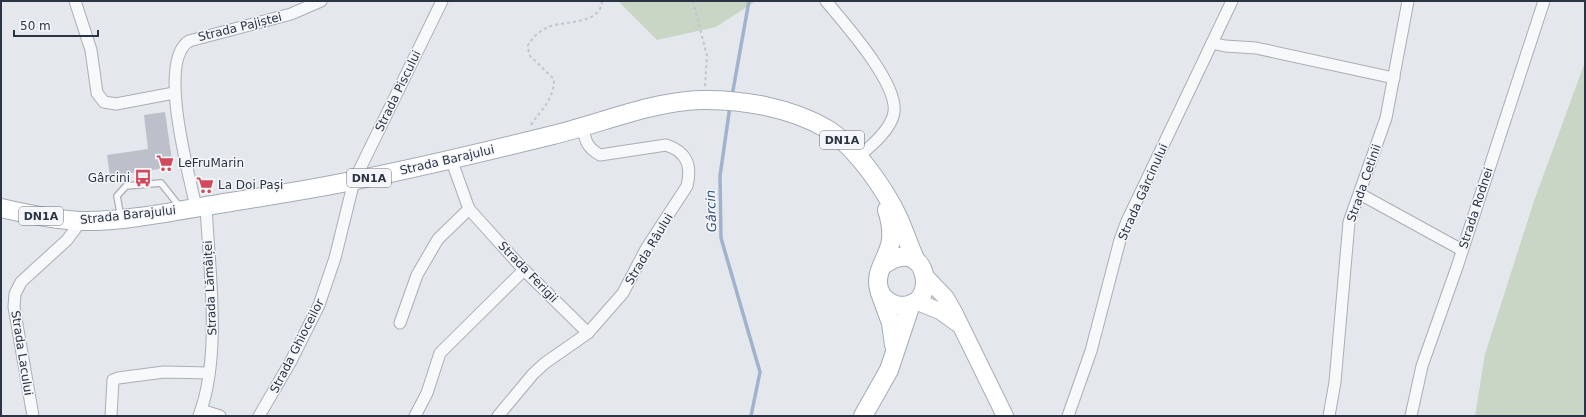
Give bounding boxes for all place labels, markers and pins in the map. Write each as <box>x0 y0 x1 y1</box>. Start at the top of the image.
supermarket icon: LeFruMarin <box>155 153 175 173</box>
place label: LeFruMarin <box>178 156 244 170</box>
bus stop icon: Gârcini <box>133 168 153 188</box>
place label: Gârcini <box>88 171 130 185</box>
supermarket icon: La Doi Pași <box>195 175 215 195</box>
place label: La Doi Pași <box>218 178 283 192</box>

